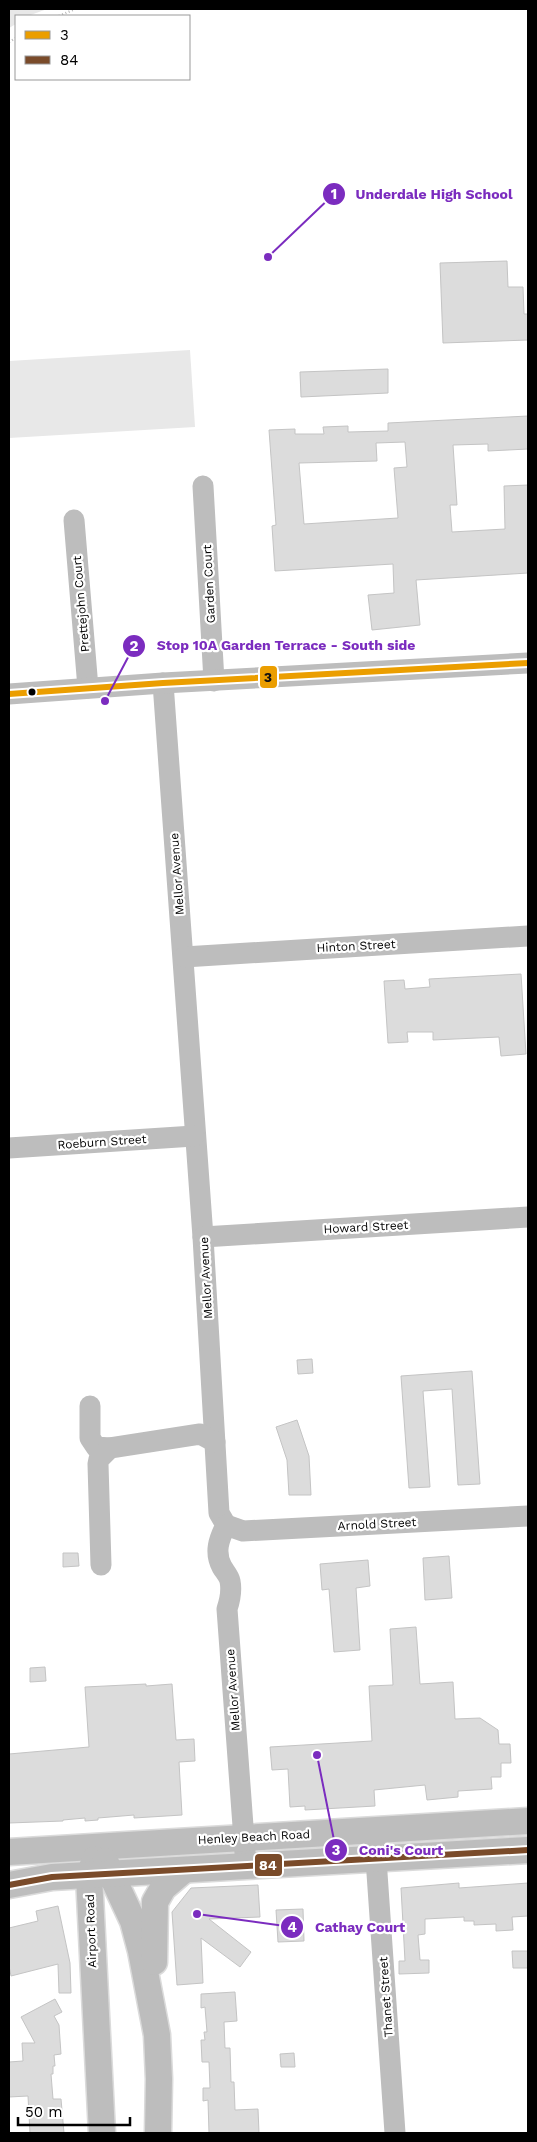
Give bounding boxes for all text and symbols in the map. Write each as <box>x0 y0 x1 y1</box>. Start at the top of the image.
legend <box>15 15 190 80</box>
text: 3 <box>60 26 69 44</box>
text: 84 <box>60 51 78 69</box>
callout: Underdale High School <box>321 179 523 208</box>
text: 1 <box>331 185 337 203</box>
text: Underdale High School <box>356 186 513 202</box>
street label: Garden Court <box>200 544 218 624</box>
street label: Prettejohn Court <box>70 555 92 653</box>
callout: Stop 10A Garden Terrace - South side <box>122 631 426 660</box>
text: 2 <box>130 637 139 655</box>
text: Stop 10A Garden Terrace - South side <box>157 637 415 653</box>
line badge: 3 <box>259 665 278 689</box>
text: 3 <box>264 669 272 685</box>
unlabelled marker <box>27 687 37 697</box>
street label: Mellor Avenue <box>167 832 187 916</box>
street label: Hinton Street <box>316 937 396 955</box>
street label: Roeburn Street <box>57 1132 147 1152</box>
street label: Howard Street <box>323 1218 409 1236</box>
street label: Mellor Avenue <box>197 1236 215 1319</box>
street label: Arnold Street <box>337 1515 417 1533</box>
street label: Mellor Avenue <box>223 1648 243 1732</box>
street label: Henley Beach Road <box>197 1827 311 1847</box>
callout: Coni's Court <box>324 1836 453 1865</box>
text: 3 <box>332 1841 341 1859</box>
text: Coni's Court <box>359 1842 443 1858</box>
line badge: 84 <box>254 1853 283 1877</box>
text: 84 <box>259 1857 277 1873</box>
street label: Airport Road <box>83 1894 99 1968</box>
callout: Cathay Court <box>280 1913 415 1942</box>
text: 4 <box>287 1918 297 1936</box>
text: Cathay Court <box>315 1919 405 1935</box>
street label: Thanet Street <box>376 1956 396 2038</box>
scale bar <box>18 2094 130 2126</box>
text: 50 m <box>25 2103 62 2121</box>

